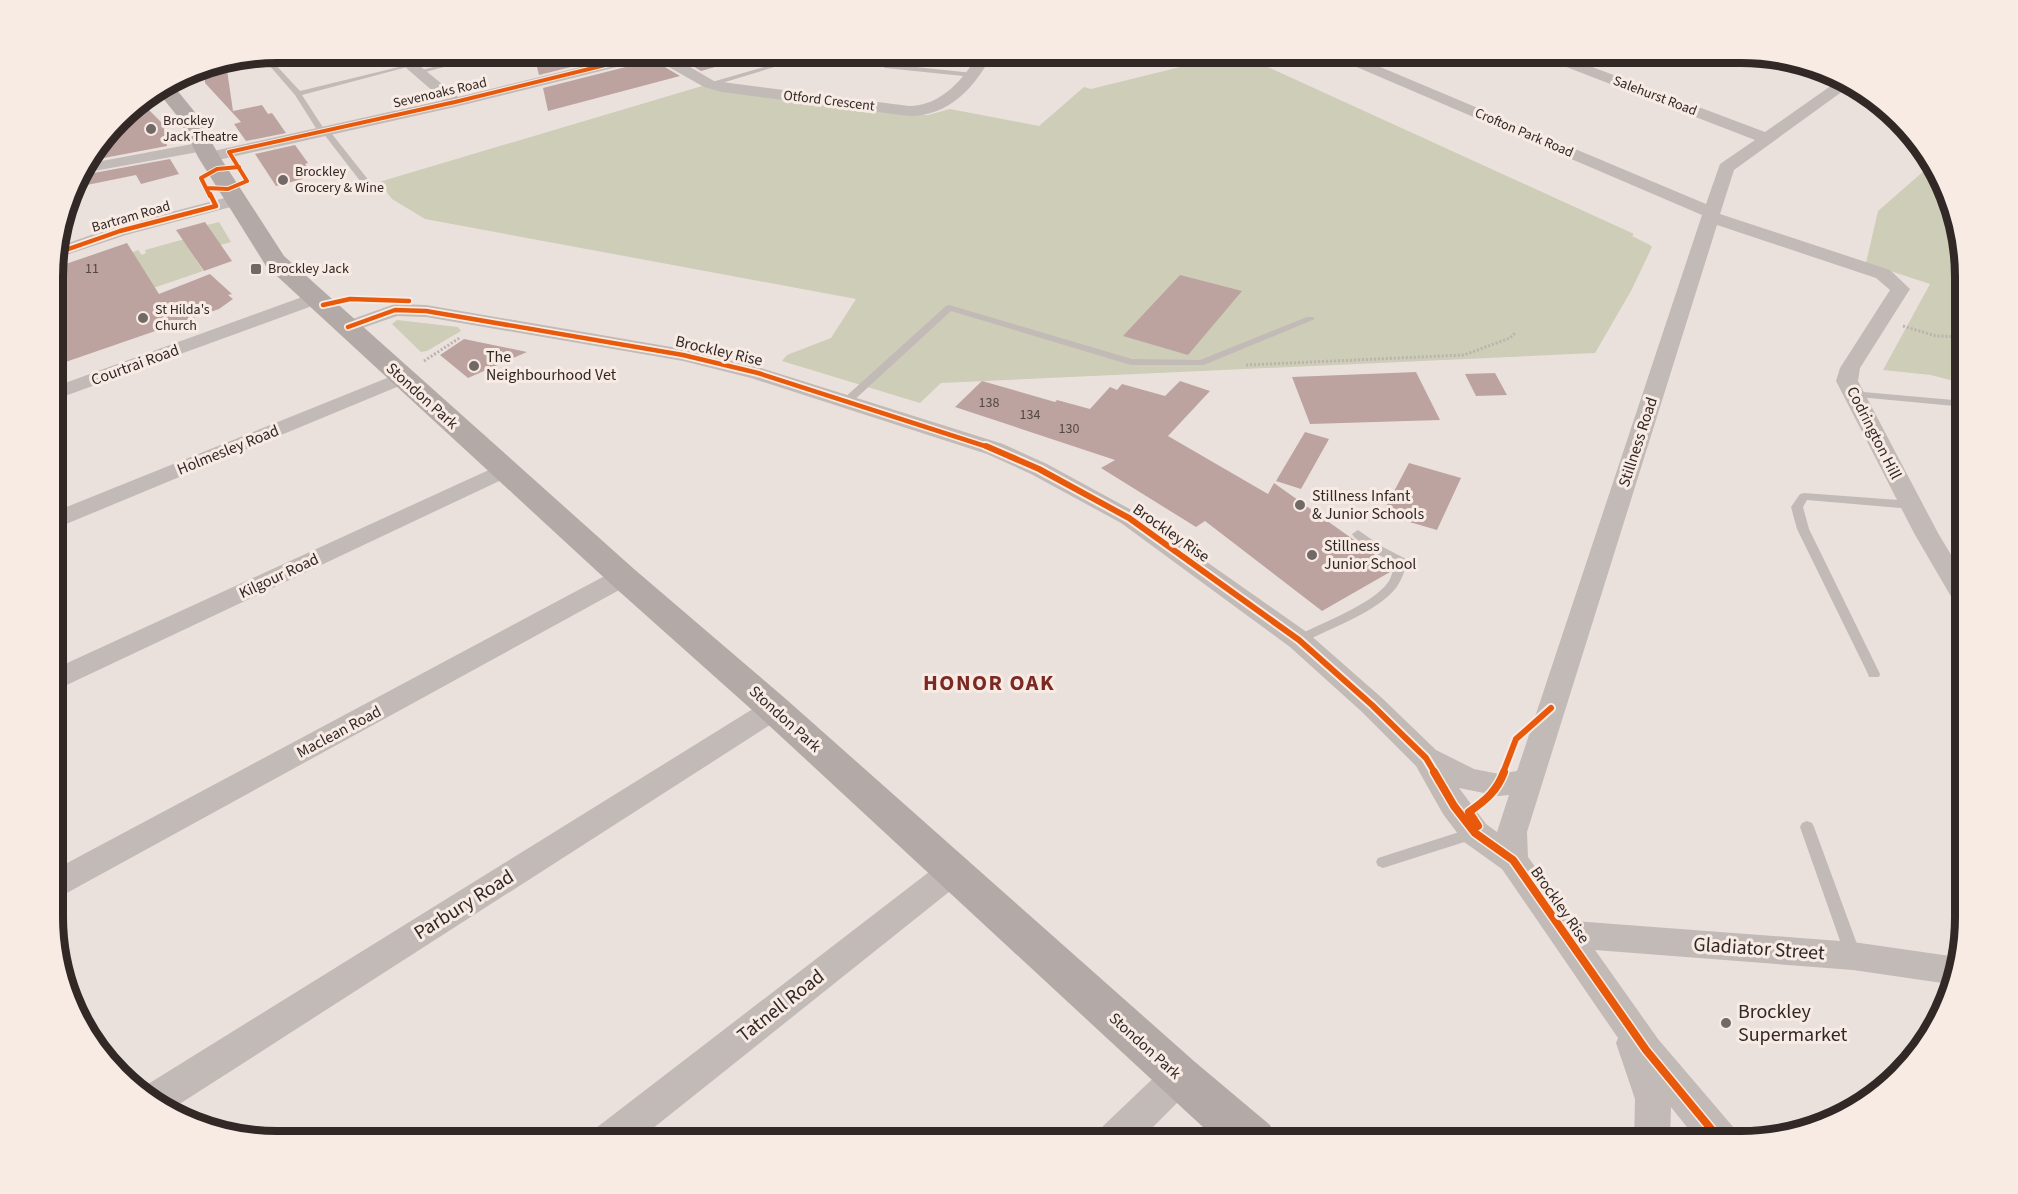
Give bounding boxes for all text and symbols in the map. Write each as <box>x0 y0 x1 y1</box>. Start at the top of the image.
street label: Salehurst Road <box>1610 71 1700 121</box>
street label: Sevenoaks Road <box>391 72 489 114</box>
street label: Otford Crescent <box>782 85 876 117</box>
street label: Crofton Park Road <box>1472 103 1576 163</box>
place label: Brockley Jack Theatre <box>163 111 238 147</box>
marker: Brockley Jack Theatre <box>144 122 158 136</box>
place label: Brockley Grocery & Wine <box>295 162 384 198</box>
marker: Brockley Grocery & Wine <box>276 173 290 187</box>
street label: Bartram Road <box>89 196 173 238</box>
house number: 11 <box>85 259 99 279</box>
place label: Brockley Jack <box>268 259 349 279</box>
marker: Brockley Jack <box>249 262 263 276</box>
place label: St Hilda's Church <box>155 300 210 336</box>
marker: St Hilda's Church <box>136 311 150 325</box>
street label: Brockley Rise <box>673 330 765 372</box>
street label: Courtrai Road <box>88 339 182 391</box>
place label: The Neighbourhood Vet <box>486 346 617 386</box>
street label: Stondon Park <box>381 358 463 434</box>
marker: The Neighbourhood Vet <box>467 359 481 373</box>
street label: Codrington Hill <box>1841 383 1907 483</box>
house number: 138 <box>979 393 999 413</box>
street label: Stillness Road <box>1613 394 1663 490</box>
house number: 134 <box>1020 405 1040 425</box>
house number: 130 <box>1059 419 1079 439</box>
street label: Holmesley Road <box>174 420 282 480</box>
place label: Stillness Infant & Junior Schools <box>1312 485 1424 525</box>
street label: Brockley Rise <box>1128 498 1214 568</box>
marker: Stillness Infant & Junior Schools <box>1293 498 1307 512</box>
place label: Stillness Junior School <box>1324 535 1416 575</box>
street label: Kilgour Road <box>236 548 322 604</box>
marker: Stillness Junior School <box>1305 548 1319 562</box>
district label: HONOR OAK <box>923 667 1055 699</box>
street label: Stondon Park <box>744 681 826 757</box>
street label: Maclean Road <box>293 700 385 764</box>
street label: Brockley Rise <box>1525 862 1595 948</box>
street label: Parbury Road <box>409 863 519 947</box>
street label: Gladiator Street <box>1692 930 1826 968</box>
street label: Tatnell Road <box>731 963 831 1049</box>
place label: Brockley Supermarket <box>1738 998 1847 1049</box>
street label: Stondon Park <box>1104 1008 1186 1084</box>
marker: Brockley Supermarket <box>1719 1016 1733 1030</box>

